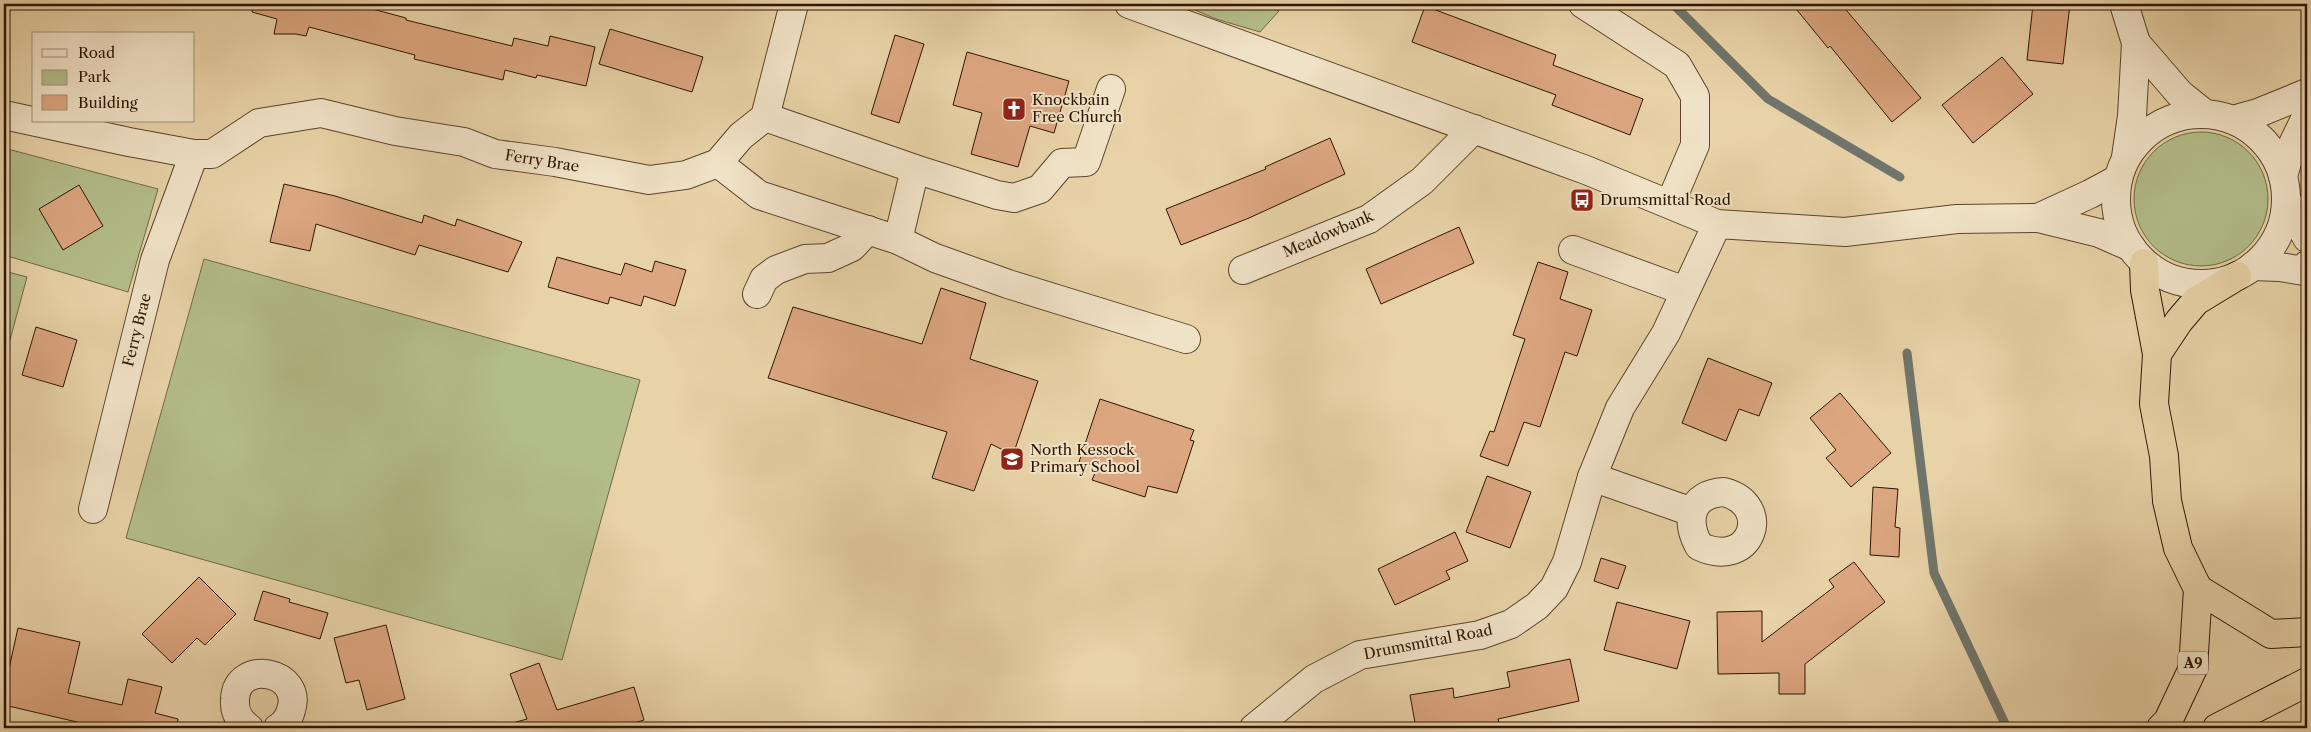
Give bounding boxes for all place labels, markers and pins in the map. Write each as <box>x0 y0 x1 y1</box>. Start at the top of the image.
place label: Knockbain Free Church <box>1032 90 1123 126</box>
church icon: Knockbain Free Church <box>1001 96 1027 122</box>
bus stop icon: Drumsmittal Road <box>1569 187 1595 213</box>
place label: Drumsmittal Road <box>1600 190 1731 209</box>
place label: North Kessock Primary School <box>1030 440 1141 476</box>
school or university icon: North Kessock Primary School <box>999 446 1025 472</box>

